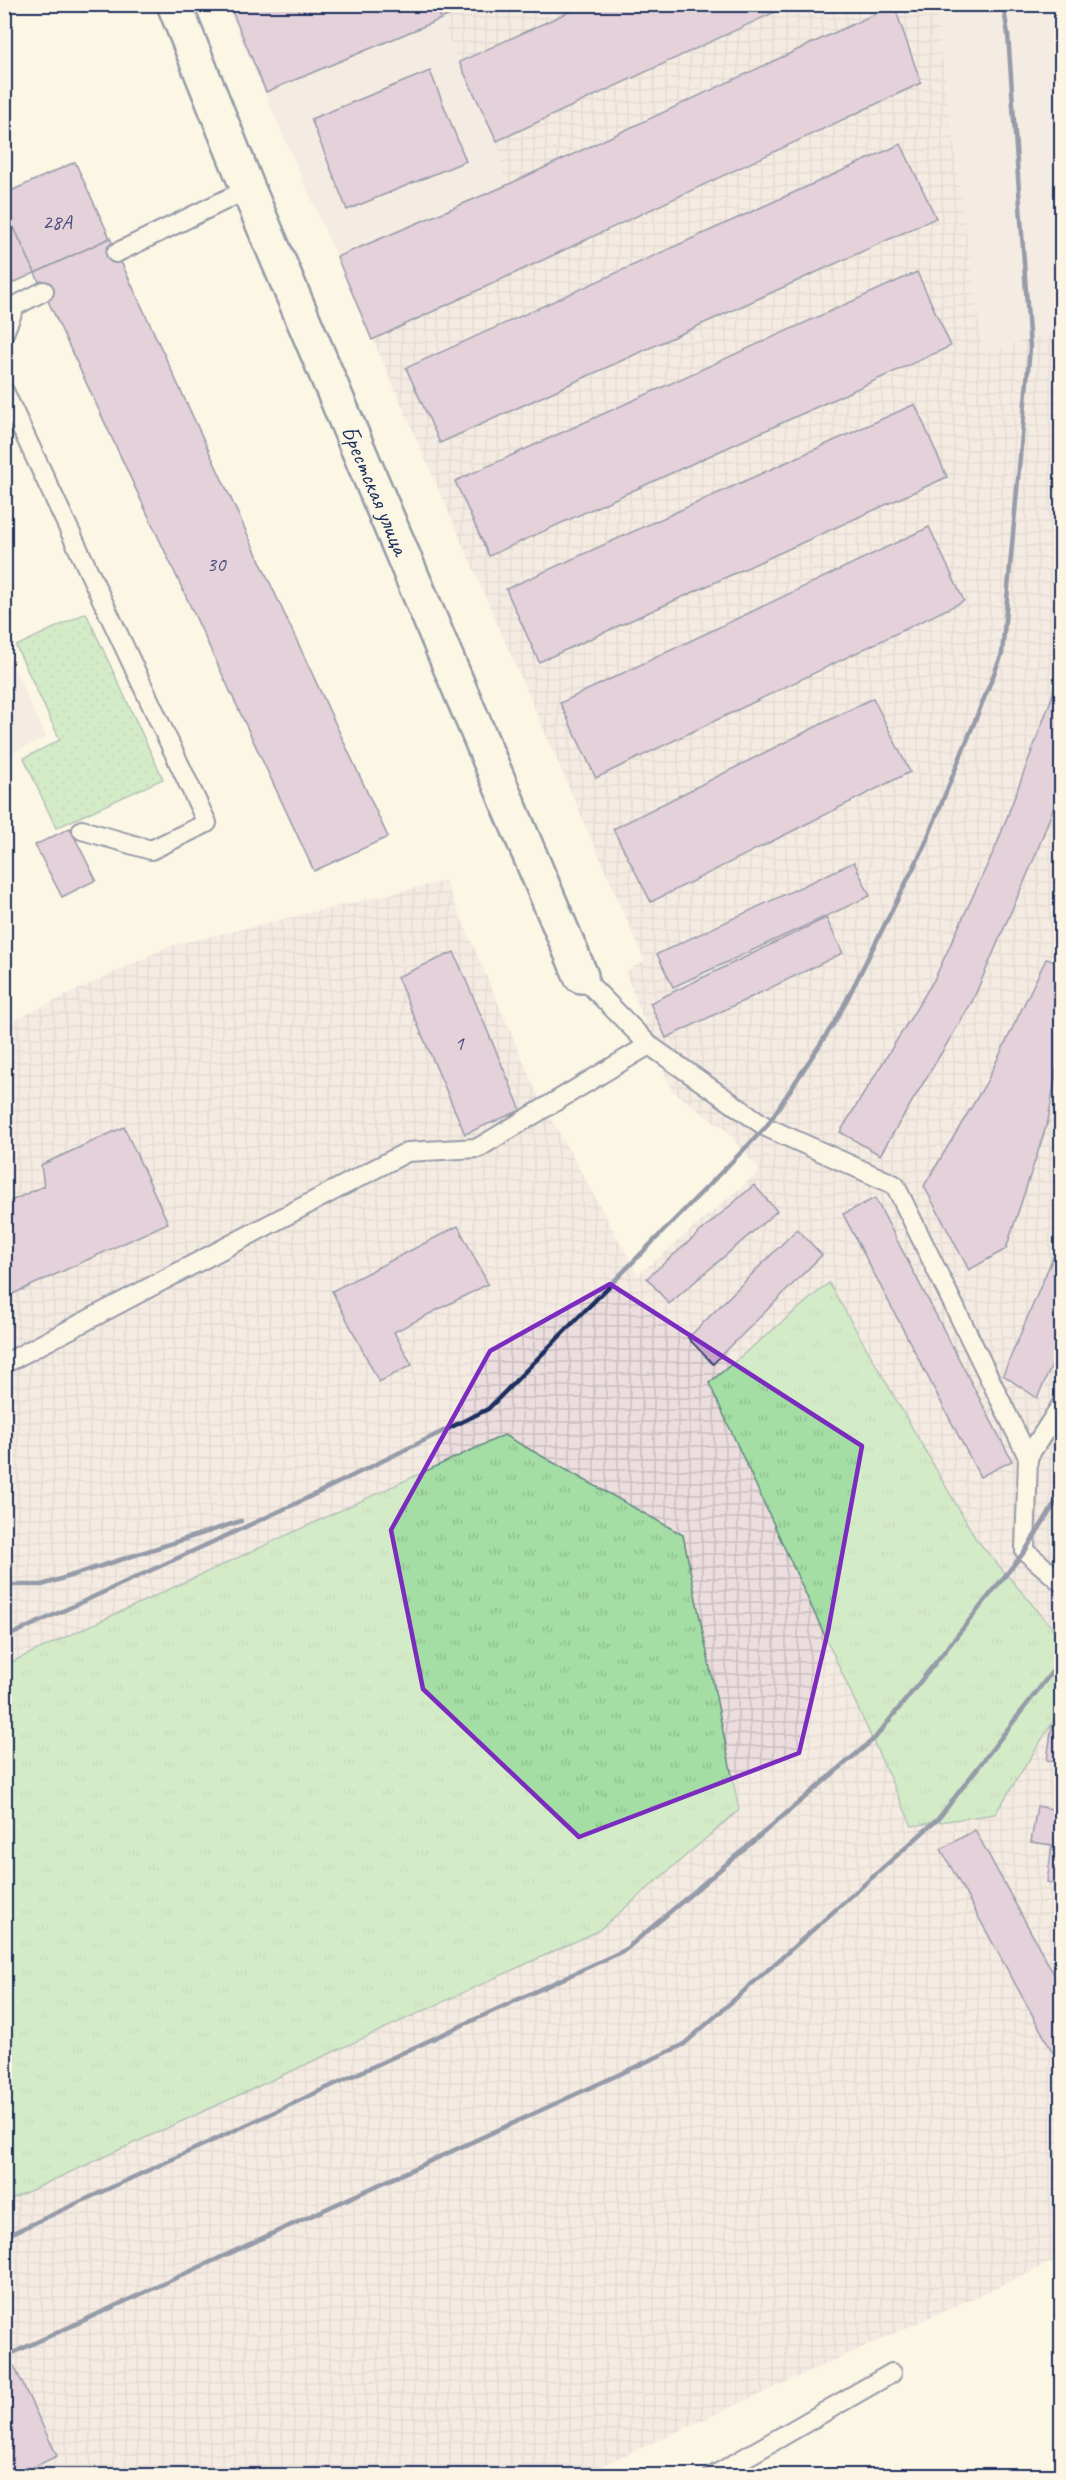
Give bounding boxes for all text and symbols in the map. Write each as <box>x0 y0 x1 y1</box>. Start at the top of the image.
house number: 28А <box>42 209 73 235</box>
street label: Брестская улица <box>335 420 417 561</box>
house number: 30 <box>207 551 227 577</box>
house number: 1 <box>454 1030 465 1056</box>

